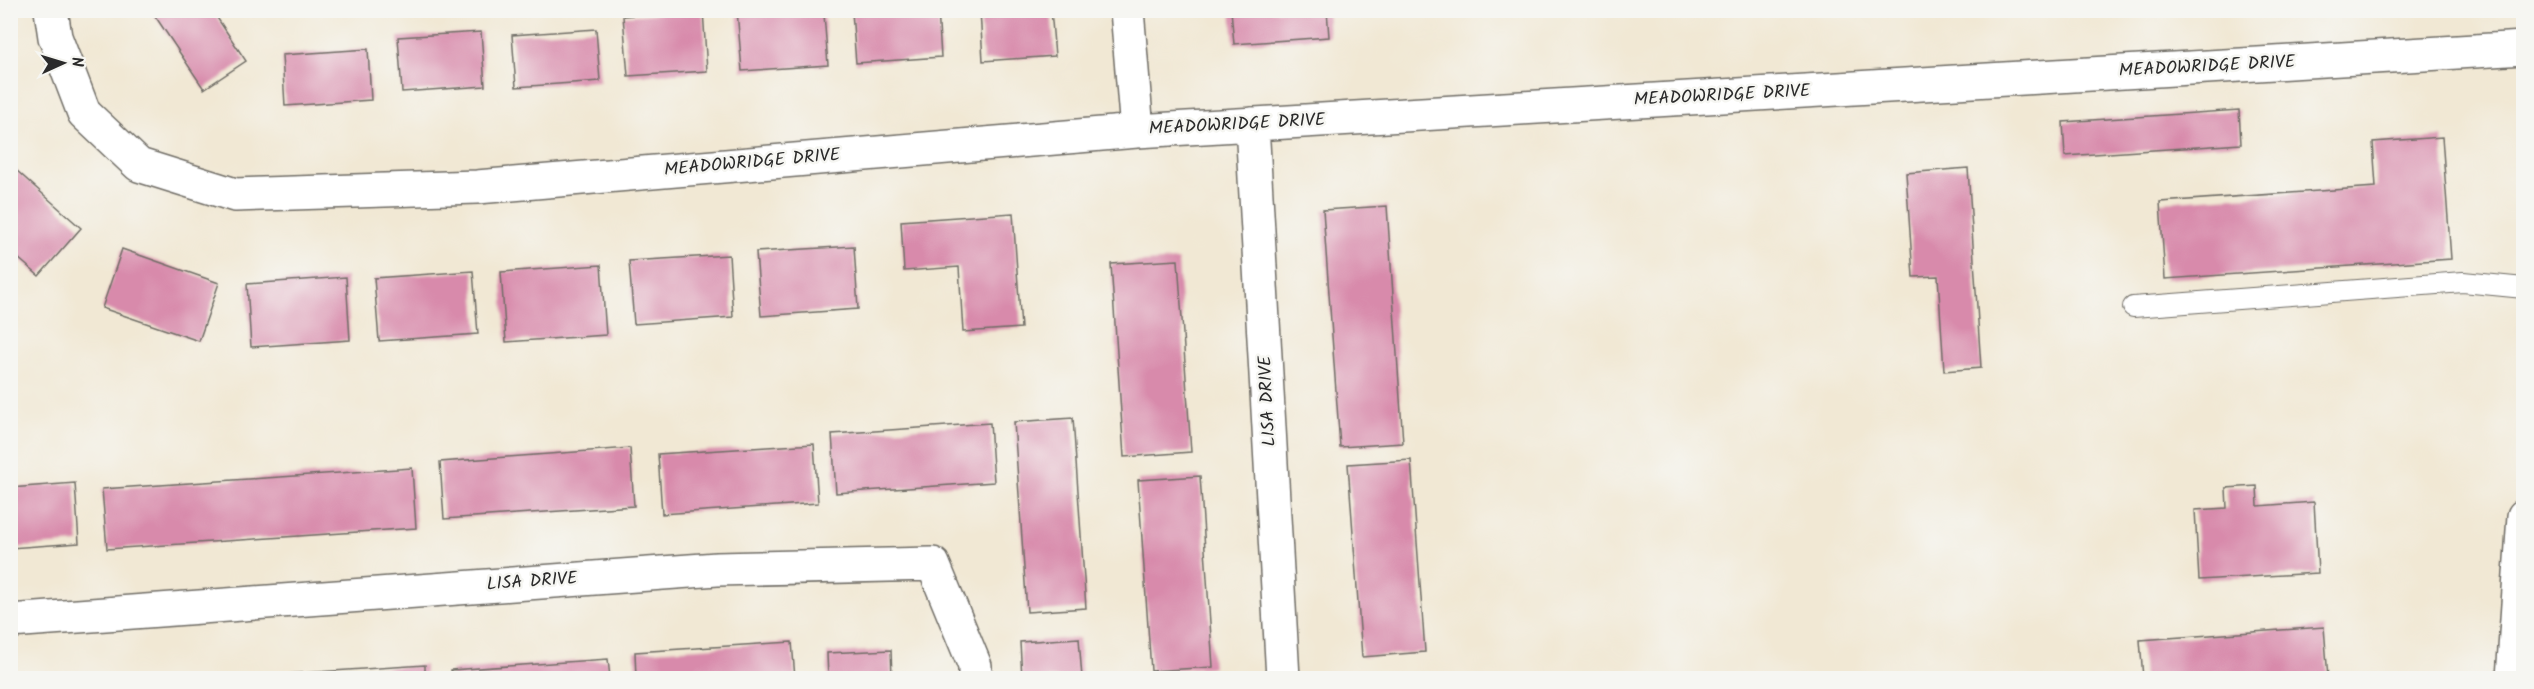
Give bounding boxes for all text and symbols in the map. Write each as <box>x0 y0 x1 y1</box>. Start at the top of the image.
north arrow <box>33 33 93 93</box>
street label: MEADOWRIDGE DRIVE <box>2118 48 2296 86</box>
text: N <box>64 56 89 68</box>
street label: MEADOWRIDGE DRIVE <box>1633 77 1811 115</box>
street label: MEADOWRIDGE DRIVE <box>1148 106 1326 144</box>
street label: MEADOWRIDGE DRIVE <box>663 141 842 185</box>
street label: LISA DRIVE <box>1251 354 1285 447</box>
street label: LISA DRIVE <box>486 564 579 600</box>

